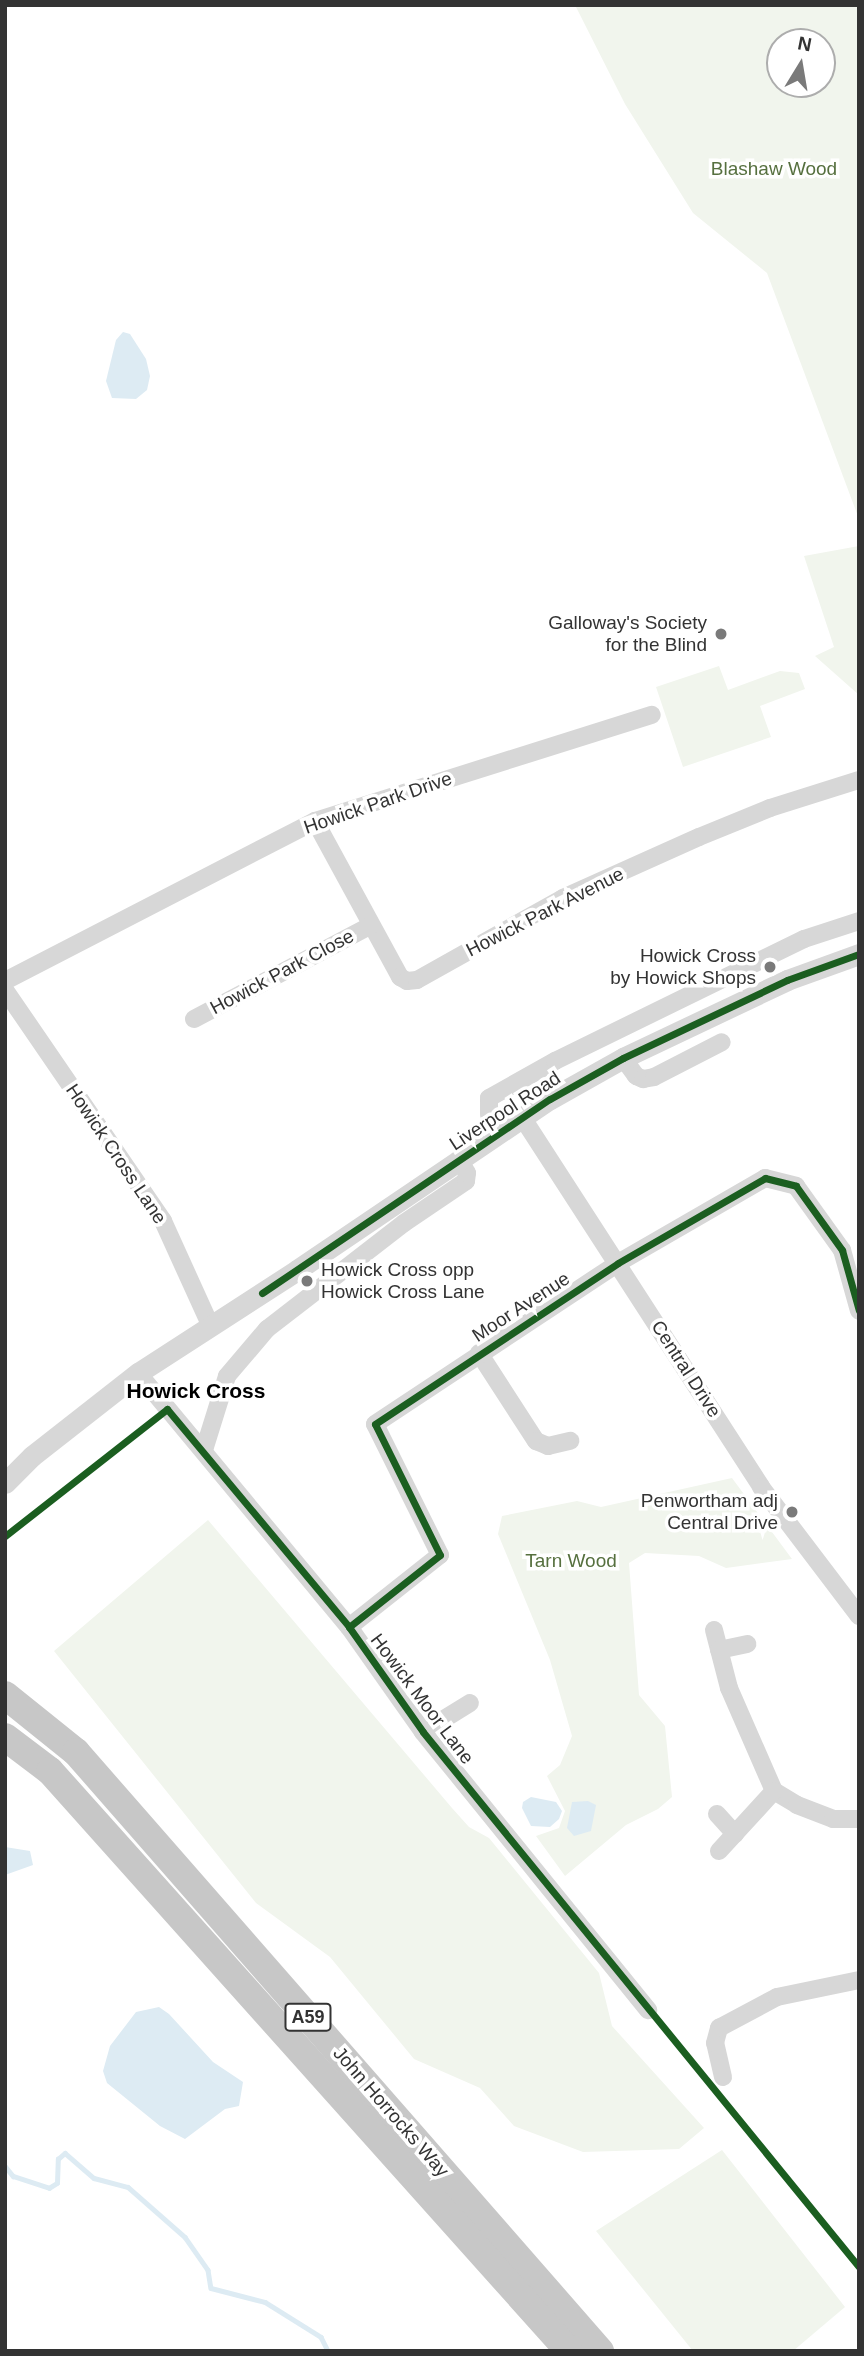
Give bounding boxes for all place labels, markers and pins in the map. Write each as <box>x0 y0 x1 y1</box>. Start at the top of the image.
place label: Galloway's Society for the Blind <box>548 612 707 656</box>
marker: Galloway's Society for the Blind <box>713 626 729 642</box>
place label: Howick Cross by Howick Shops <box>610 945 756 989</box>
marker: Howick Cross by Howick Shops <box>762 959 778 975</box>
place label: Howick Cross opp Howick Cross Lane <box>321 1259 485 1303</box>
marker: Howick Cross opp Howick Cross Lane <box>299 1273 315 1289</box>
place label: Penwortham adj Central Drive <box>641 1490 778 1534</box>
marker: Penwortham adj Central Drive <box>784 1504 800 1520</box>

